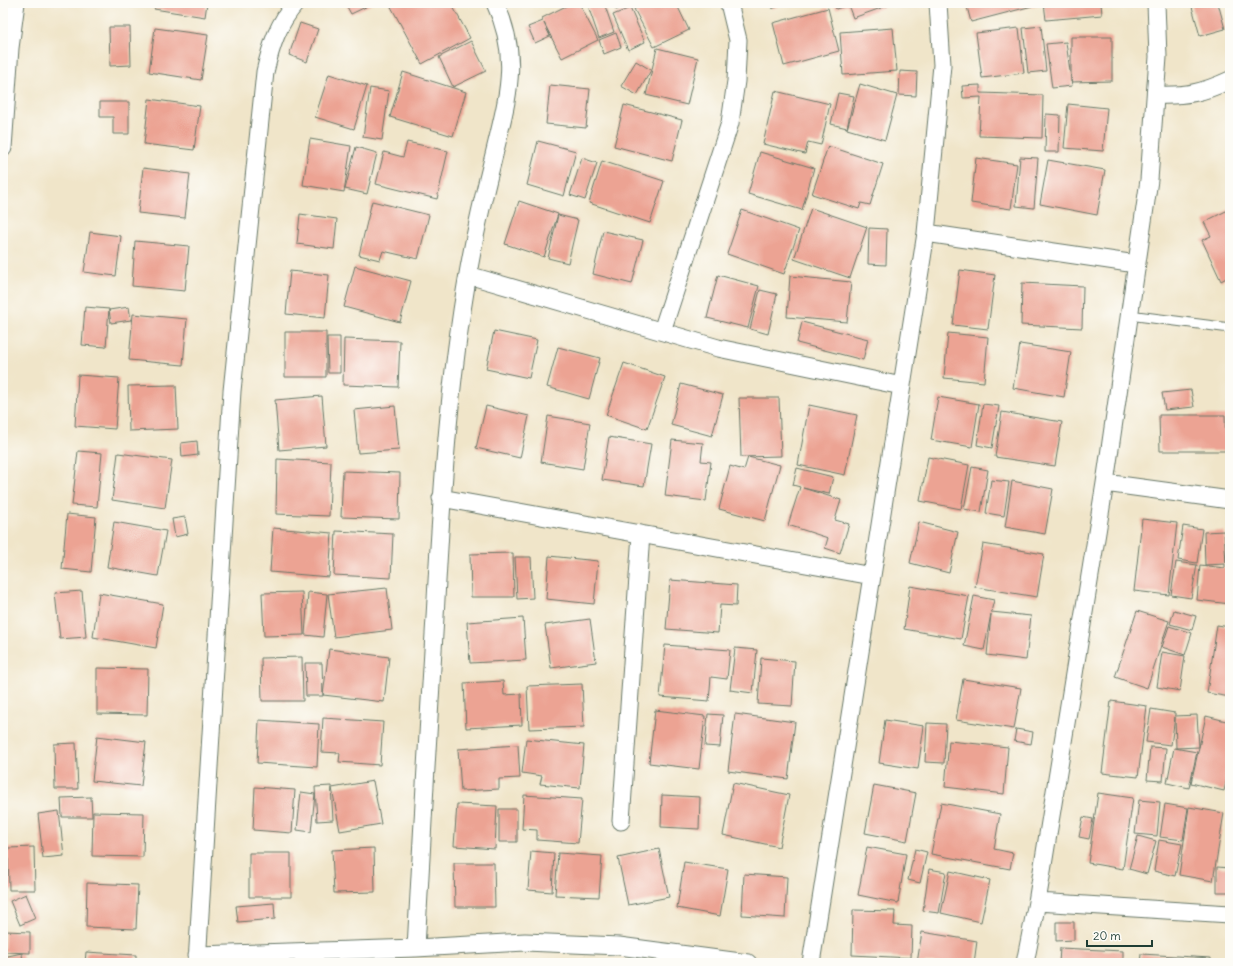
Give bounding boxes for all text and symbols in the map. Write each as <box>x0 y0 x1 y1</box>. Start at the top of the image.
scale bar <box>1087 922 1152 948</box>
text: 20 m <box>1093 928 1121 943</box>

